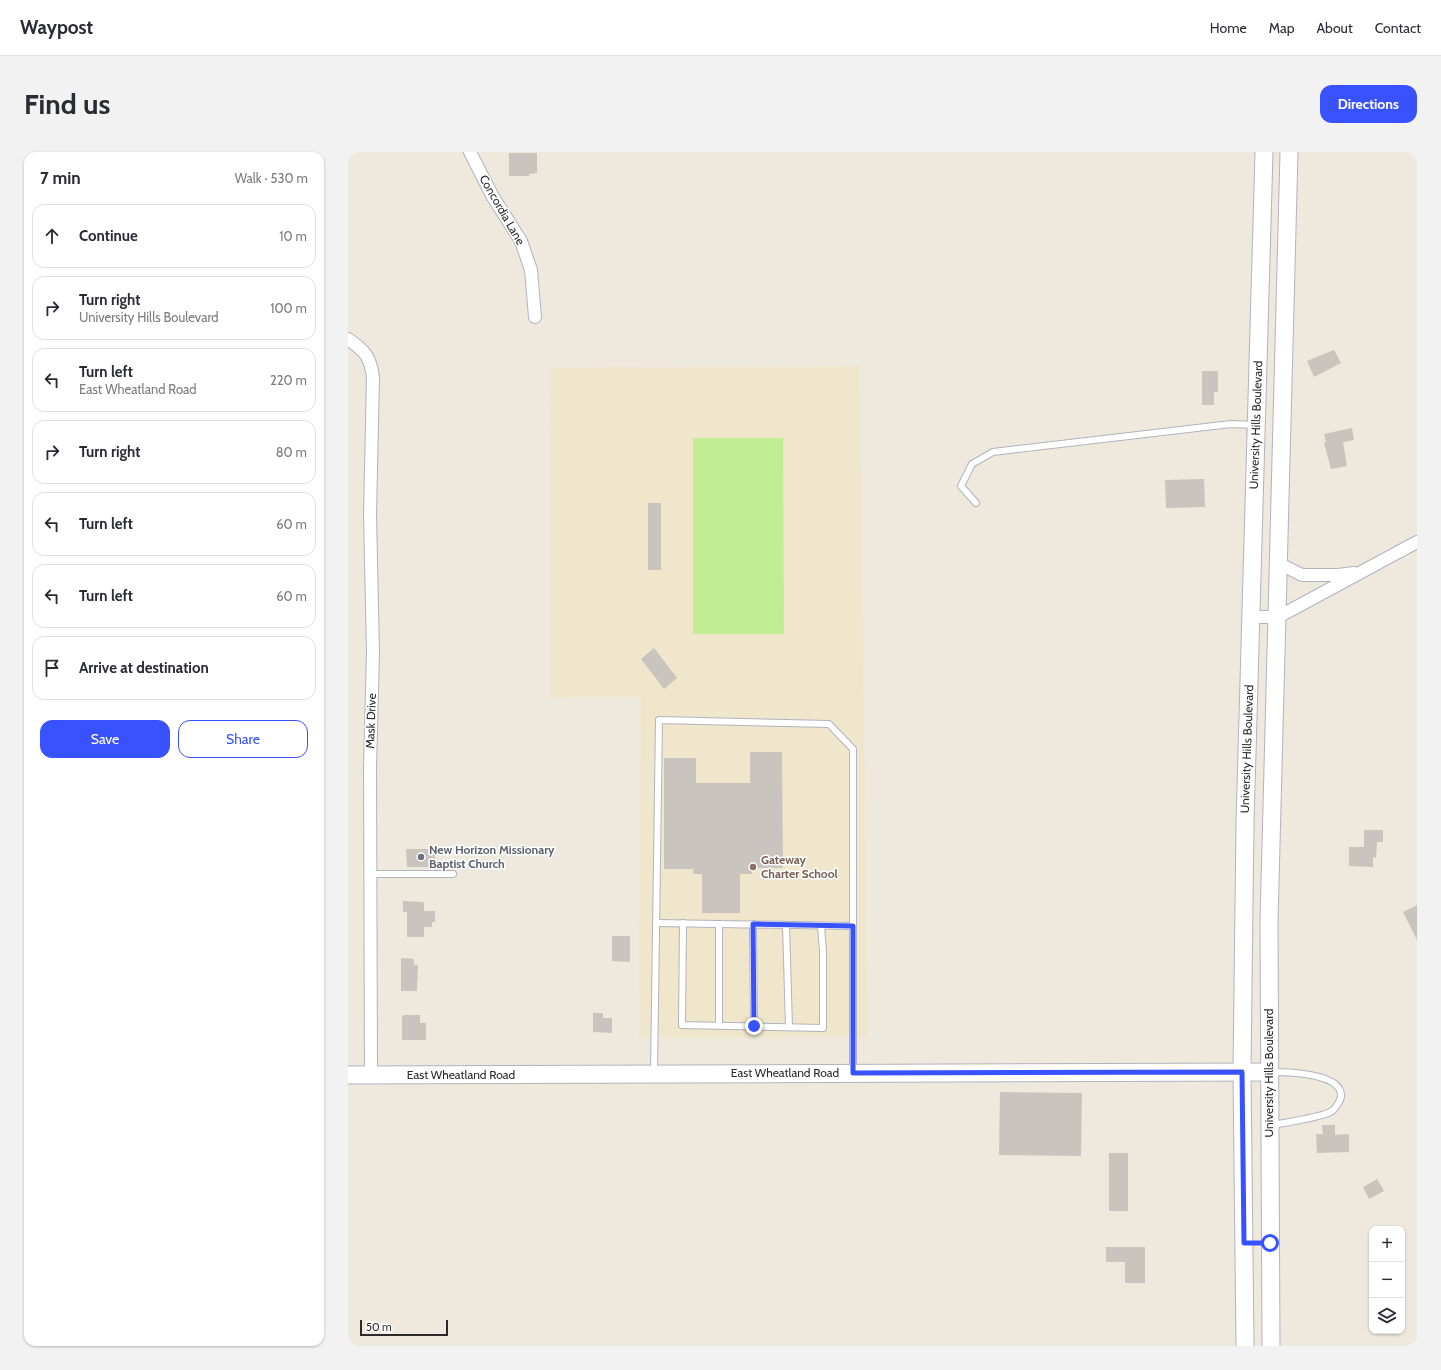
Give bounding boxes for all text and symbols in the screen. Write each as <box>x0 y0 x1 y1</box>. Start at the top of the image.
text: Waypost <box>20 16 93 39</box>
text: Home <box>1210 19 1247 37</box>
text: Map <box>1269 19 1294 37</box>
text: About <box>1316 19 1353 37</box>
text: Contact <box>1375 19 1421 37</box>
button: Directions <box>1320 85 1417 123</box>
text: Find us <box>24 87 110 121</box>
text: 7 min <box>40 168 81 188</box>
text: Walk · 530 m <box>235 170 308 186</box>
street label: Concordia Lane <box>476 172 529 247</box>
icon: ahead <box>41 225 63 247</box>
text: Continue <box>79 227 138 245</box>
text: 10 m <box>279 228 307 244</box>
text: Turn right <box>79 291 140 309</box>
icon: right <box>41 297 63 319</box>
text: 100 m <box>270 300 307 316</box>
text: University Hills Boulevard <box>79 309 219 325</box>
street label: University Hills Boulevard <box>1246 360 1265 490</box>
text: Turn left <box>79 363 133 381</box>
icon: left <box>41 369 63 391</box>
text: 220 m <box>270 372 307 388</box>
text: East Wheatland Road <box>79 381 197 397</box>
icon: right <box>41 441 63 463</box>
text: Turn right <box>79 443 140 461</box>
text: 80 m <box>276 444 307 460</box>
icon: left <box>41 513 63 535</box>
text: Turn left <box>79 515 133 533</box>
text: 60 m <box>276 516 307 532</box>
icon: left <box>41 585 63 607</box>
text: Turn left <box>79 587 133 605</box>
text: 60 m <box>276 588 307 604</box>
icon: arrive <box>41 657 63 679</box>
text: Arrive at destination <box>79 659 209 677</box>
street label: University Hills Boulevard <box>1237 684 1256 814</box>
street label: Mask Drive <box>362 693 379 749</box>
button: Save <box>40 720 170 758</box>
button: Share <box>178 720 308 758</box>
place label: New Horizon Missionary Baptist Church <box>429 842 555 871</box>
marker: New Horizon Missionary Baptist Church <box>416 852 426 862</box>
place label: Gateway Charter School <box>761 852 838 881</box>
marker: Gateway Charter School <box>748 862 758 872</box>
street label: University Hills Boulevard <box>1261 1009 1276 1137</box>
route end <box>745 1017 763 1035</box>
street label: East Wheatland Road <box>731 1065 839 1080</box>
street label: East Wheatland Road <box>407 1067 515 1082</box>
map controls <box>1369 1226 1405 1334</box>
button: + <box>1369 1226 1405 1262</box>
route start <box>1261 1234 1279 1252</box>
button: − <box>1369 1262 1405 1298</box>
button: layers <box>1369 1298 1405 1334</box>
scale bar <box>360 1318 448 1337</box>
text: 50 m <box>366 1320 392 1334</box>

